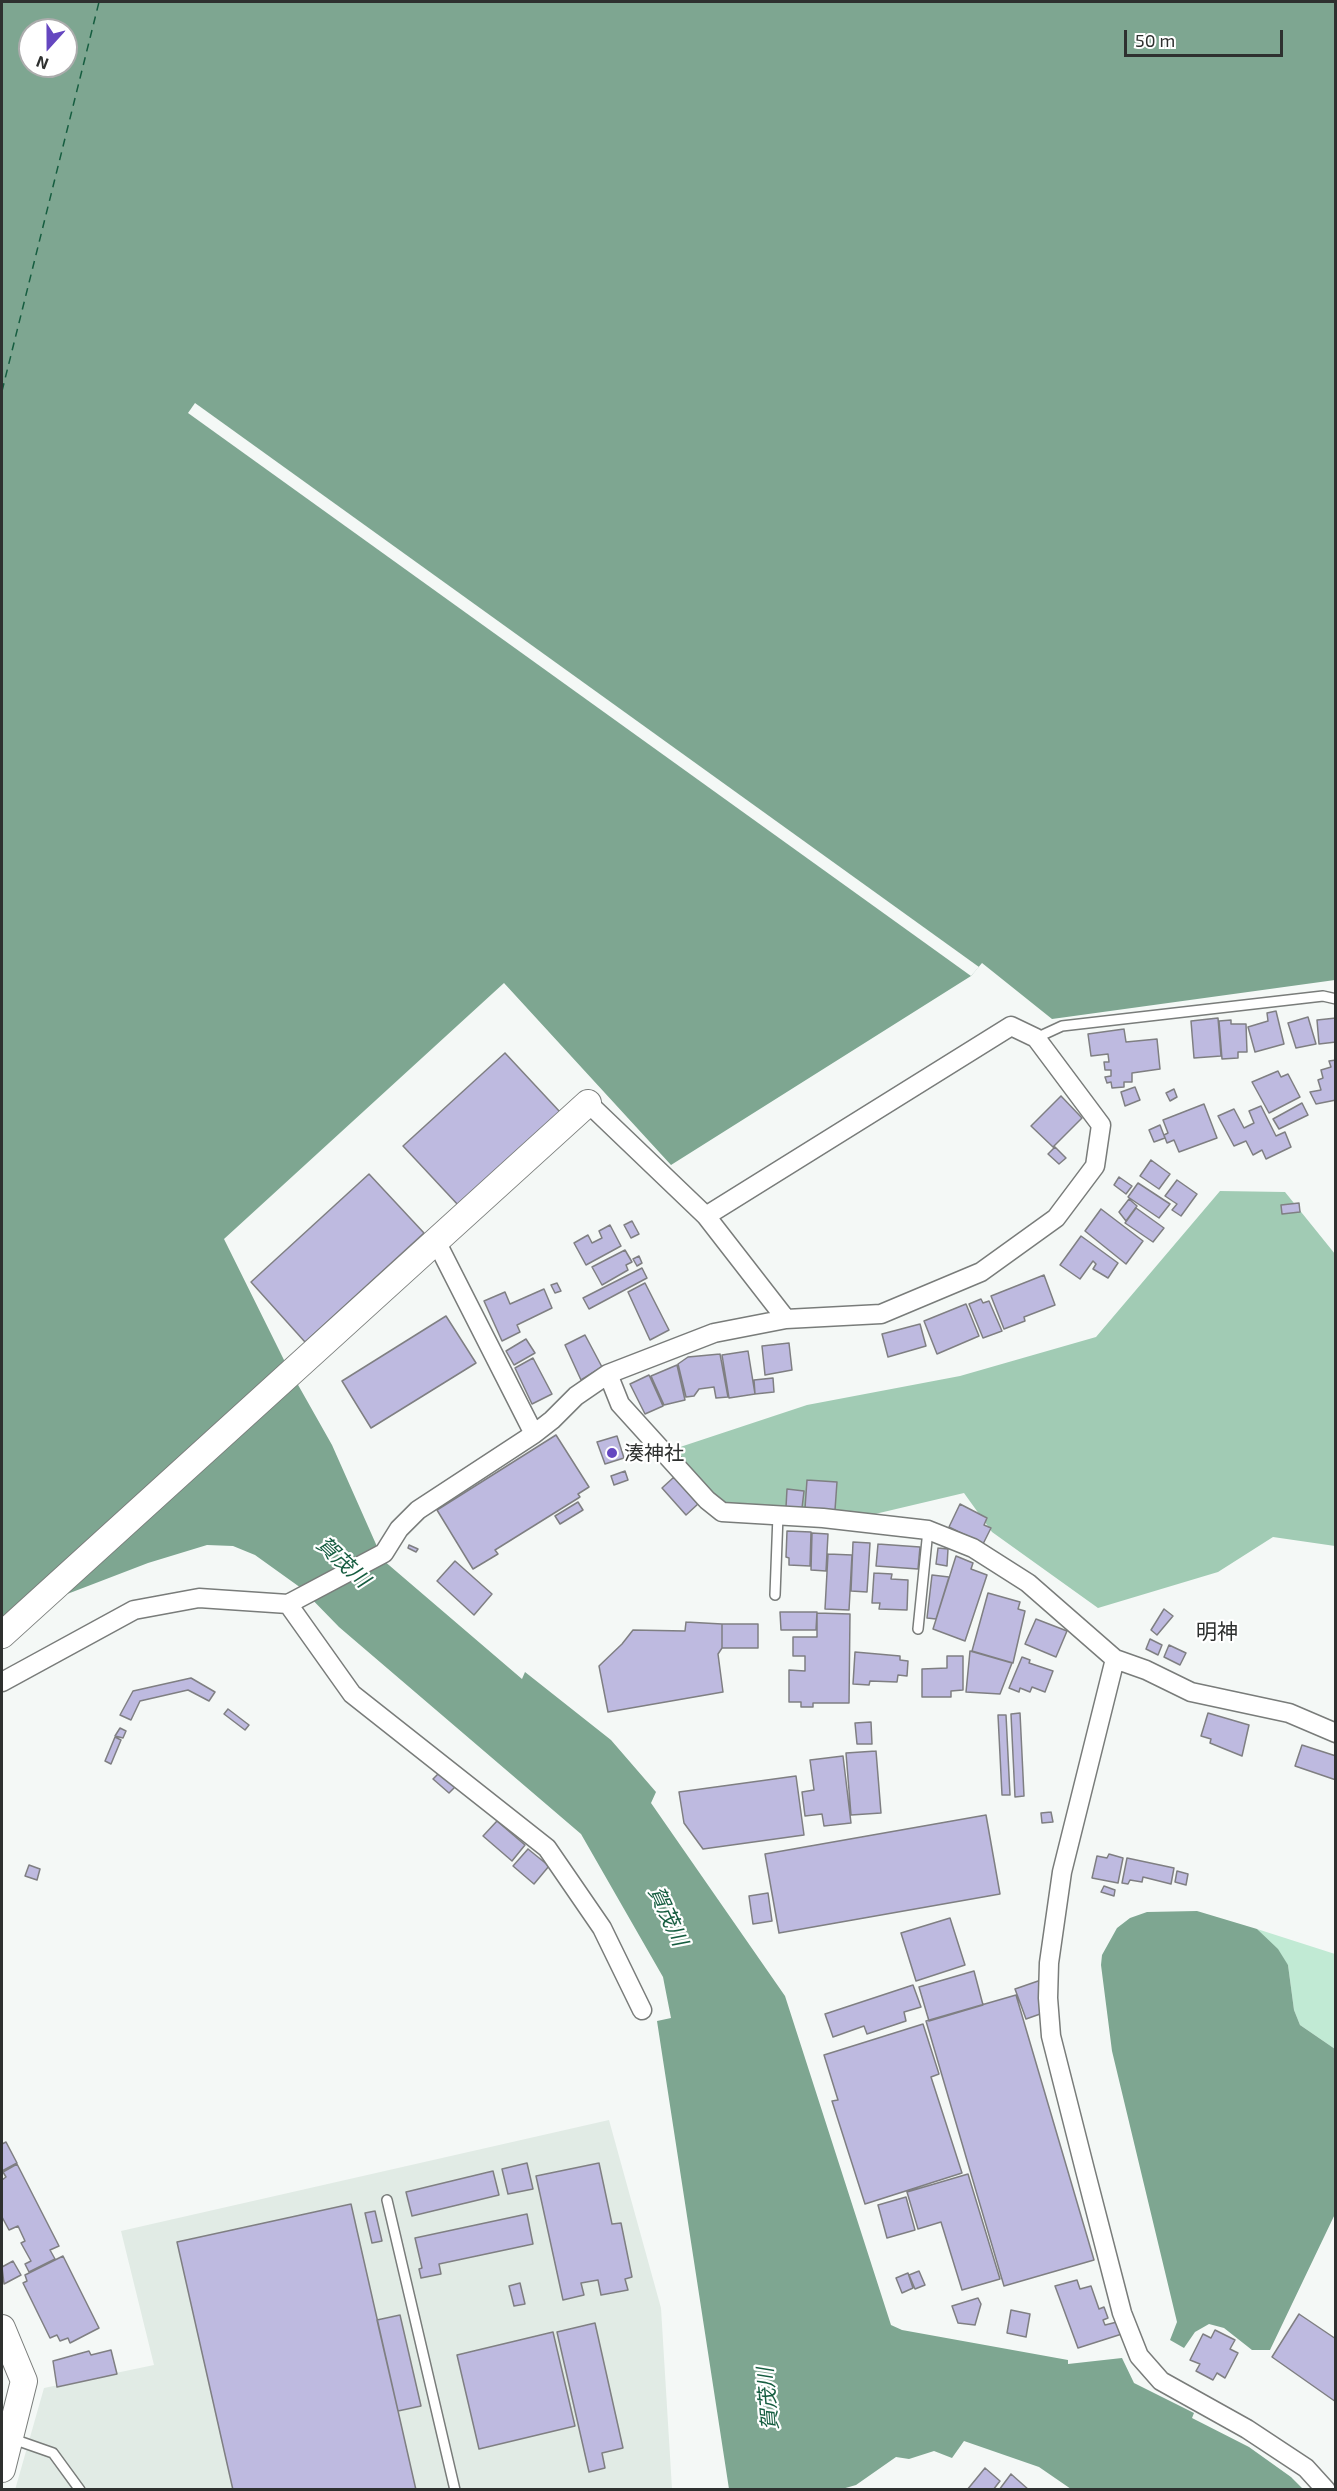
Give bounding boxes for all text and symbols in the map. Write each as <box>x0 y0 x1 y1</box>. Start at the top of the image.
north arrow <box>18 18 78 78</box>
scale bar <box>1127 18 1286 56</box>
text: 50 m <box>1135 29 1175 51</box>
text: N <box>33 52 51 74</box>
place label: 湊神社 <box>624 1441 684 1465</box>
marker: 湊神社 <box>605 1446 619 1460</box>
water label: 賀茂川 <box>311 1531 375 1593</box>
district label: 明神 <box>1196 1619 1238 1645</box>
water label: 賀茂川 <box>643 1882 693 1950</box>
water label: 賀茂川 <box>753 2367 783 2431</box>

